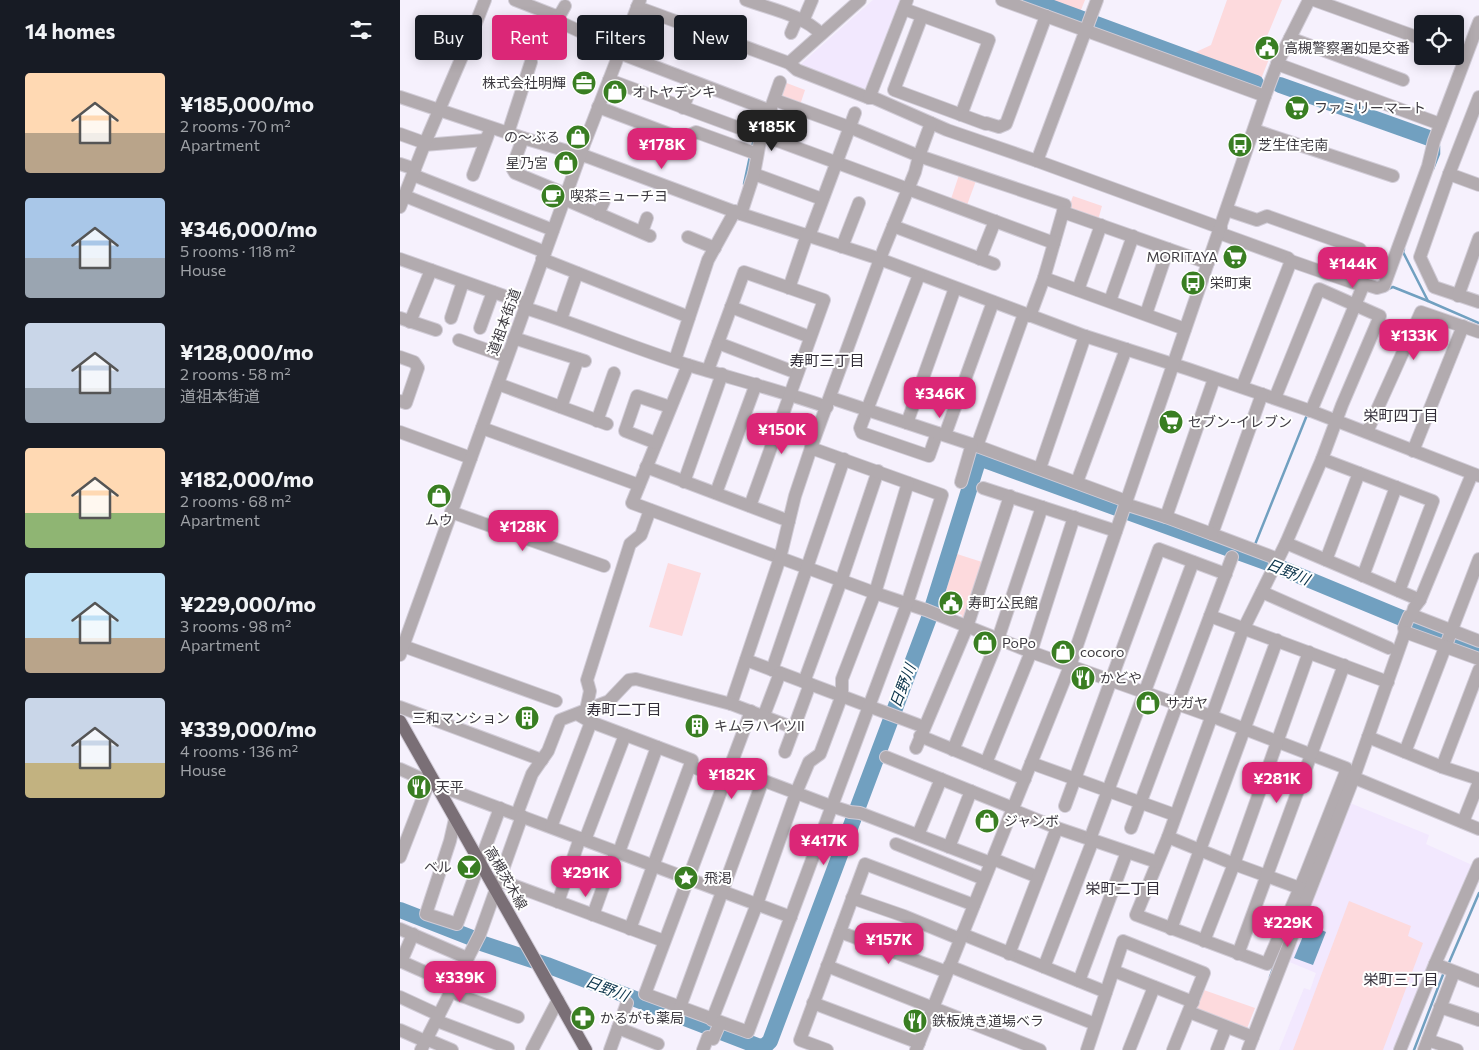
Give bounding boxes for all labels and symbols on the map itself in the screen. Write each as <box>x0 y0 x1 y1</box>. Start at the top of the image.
public building icon: 高槻警察署如是交番 <box>1254 35 1280 61</box>
place label: 高槻警察署如是交番 <box>1284 39 1410 56</box>
office icon: 株式会社明輝 <box>571 70 597 96</box>
place label: 株式会社明輝 <box>482 74 566 91</box>
shop icon: オトヤデンキ <box>602 79 628 105</box>
place label: オトヤデンキ <box>632 83 716 100</box>
supermarket icon: ファミリーマート <box>1284 95 1310 121</box>
place label: ファミリーマート <box>1314 99 1426 116</box>
pin: ¥185K <box>737 110 807 152</box>
shop icon: の〜ぶる <box>565 124 591 150</box>
place label: の〜ぶる <box>504 128 560 145</box>
pin: ¥178K <box>627 128 697 170</box>
bus stop icon: 芝生住宅南 <box>1227 132 1253 158</box>
place label: 芝生住宅南 <box>1258 136 1328 153</box>
shop icon: 星乃宮 <box>553 150 579 176</box>
place label: 星乃宮 <box>506 154 548 171</box>
cafe icon: 喫茶ニューチヨ <box>540 183 566 209</box>
place label: 喫茶ニューチヨ <box>570 187 668 204</box>
supermarket icon: MORITAYA <box>1222 244 1248 270</box>
pin: ¥144K <box>1318 246 1388 289</box>
place label: MORITAYA <box>1146 248 1218 265</box>
bus stop icon: 栄町東 <box>1180 270 1206 296</box>
place label: 栄町東 <box>1210 274 1252 291</box>
street label: 道祖本街道 <box>484 286 523 358</box>
pin: ¥133K <box>1379 318 1449 361</box>
district label: 寿町三丁目 <box>789 351 865 369</box>
pin: ¥346K <box>905 376 975 419</box>
district label: 栄町四丁目 <box>1363 406 1439 424</box>
supermarket icon: セブン-イレブン <box>1158 409 1184 435</box>
pin: ¥150K <box>747 412 817 455</box>
place label: セブン-イレブン <box>1188 413 1292 430</box>
shop icon: ムウ <box>426 483 452 509</box>
pin: ¥128K <box>488 510 558 552</box>
place label: ムウ <box>425 511 453 528</box>
water label: 日野川 <box>1264 554 1314 589</box>
public building icon: 寿町公民館 <box>938 590 964 616</box>
place label: 寿町公民館 <box>968 594 1038 611</box>
shop icon: PoPo <box>972 630 998 656</box>
place label: PoPo <box>1002 634 1036 651</box>
shop icon: cocoro <box>1050 639 1076 665</box>
place label: cocoro <box>1080 643 1124 660</box>
water label: 日野川 <box>886 660 919 710</box>
restaurant icon: かどや <box>1070 665 1096 691</box>
place label: かどや <box>1100 669 1142 686</box>
shop icon: サガヤ <box>1135 690 1161 716</box>
place label: サガヤ <box>1166 694 1208 711</box>
district label: 寿町二丁目 <box>586 700 662 718</box>
building icon: 三和マンション <box>514 705 540 731</box>
place label: 三和マンション <box>412 709 510 726</box>
building icon: キムラハイツII <box>684 713 710 739</box>
place label: キムラハイツII <box>714 717 805 734</box>
pin: ¥182K <box>697 758 767 800</box>
pin: ¥281K <box>1242 762 1312 804</box>
restaurant icon: 天平 <box>406 774 432 800</box>
place label: 天平 <box>436 778 464 795</box>
shop icon: ジャンボ <box>974 808 1000 834</box>
place label: ジャンボ <box>1004 812 1059 829</box>
pin: ¥417K <box>789 824 859 866</box>
street label: 高槻茨木線 <box>482 843 531 912</box>
bar icon: ベル <box>456 854 482 880</box>
pin: ¥291K <box>551 856 621 898</box>
place label: ベル <box>424 858 452 875</box>
place icon: 飛渇 <box>673 865 699 891</box>
place label: 飛渇 <box>704 869 732 886</box>
district label: 栄町二丁目 <box>1085 879 1161 897</box>
pin: ¥229K <box>1253 906 1323 948</box>
pin: ¥157K <box>854 922 924 965</box>
pin: ¥339K <box>425 960 495 1003</box>
district label: 栄町三丁目 <box>1363 970 1439 988</box>
water label: 日野川 <box>583 972 633 1005</box>
pharmacy icon: かるがも薬局 <box>570 1005 596 1031</box>
restaurant icon: 鉄板焼き道場ベラ <box>902 1008 928 1034</box>
place label: かるがも薬局 <box>600 1009 684 1026</box>
place label: 鉄板焼き道場ベラ <box>932 1012 1044 1029</box>

